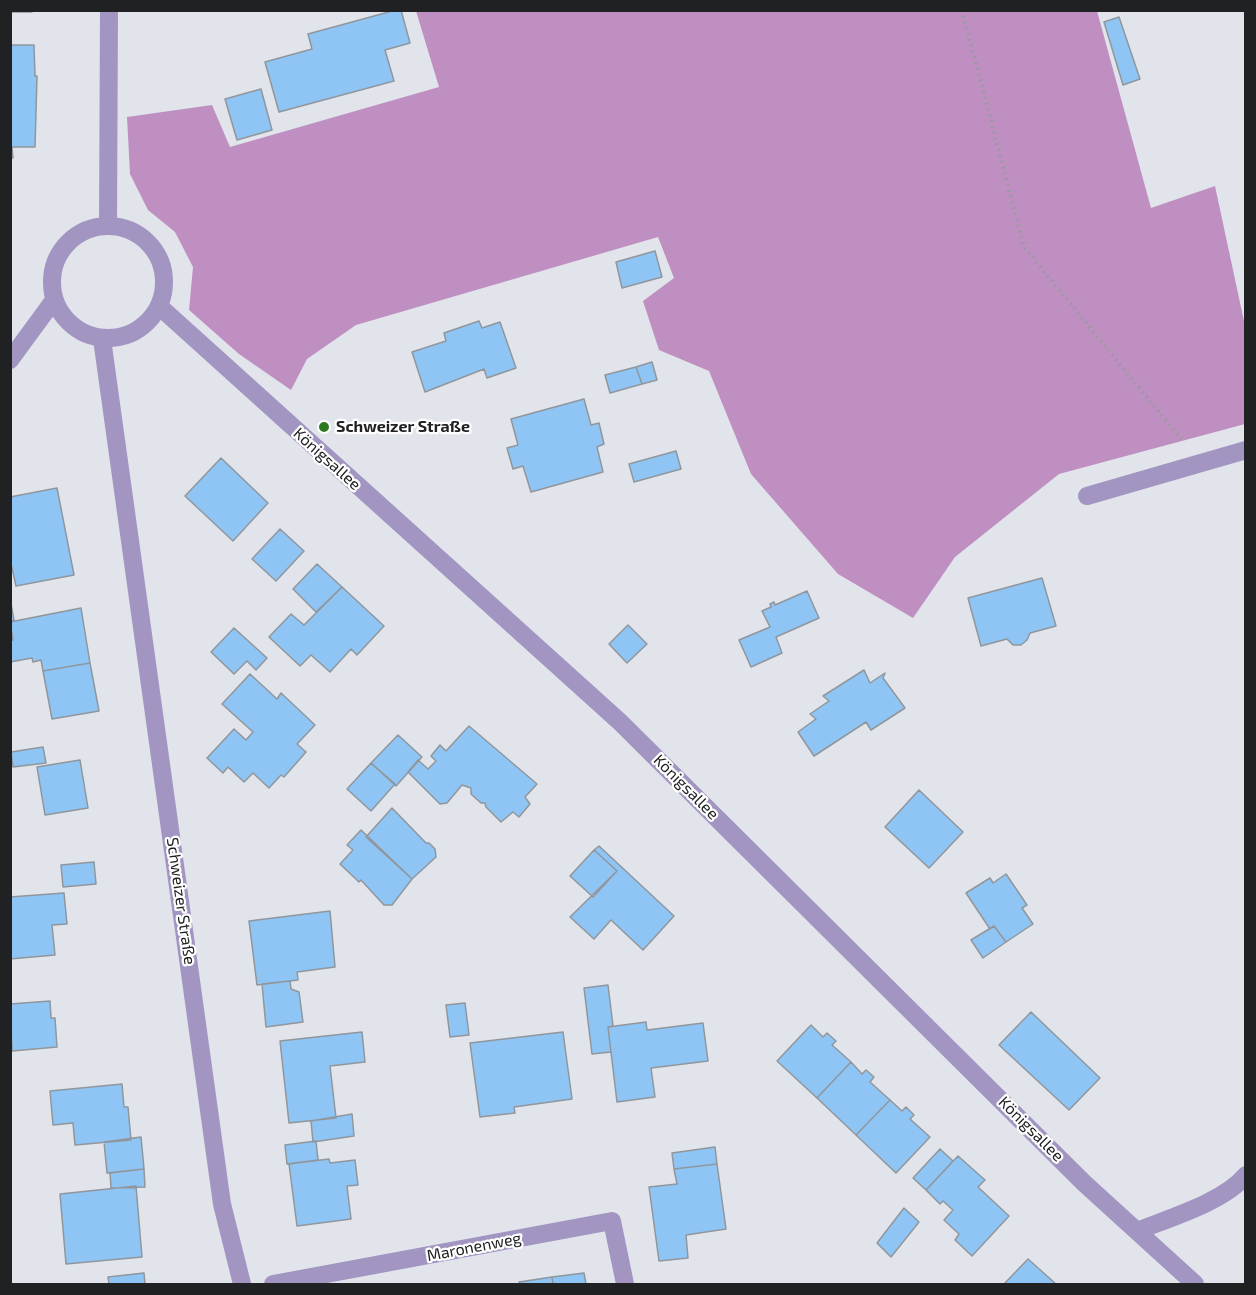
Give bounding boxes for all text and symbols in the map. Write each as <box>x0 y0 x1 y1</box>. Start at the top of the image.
place label: Schweizer Straße <box>336 417 470 437</box>
marker: Schweizer Straße <box>317 420 331 434</box>
street label: Königsallee <box>289 424 365 494</box>
street label: Königsallee <box>649 750 723 824</box>
street label: Schweizer Straße <box>163 836 199 966</box>
street label: Königsallee <box>994 1092 1068 1166</box>
street label: Maronenweg <box>425 1228 523 1266</box>

